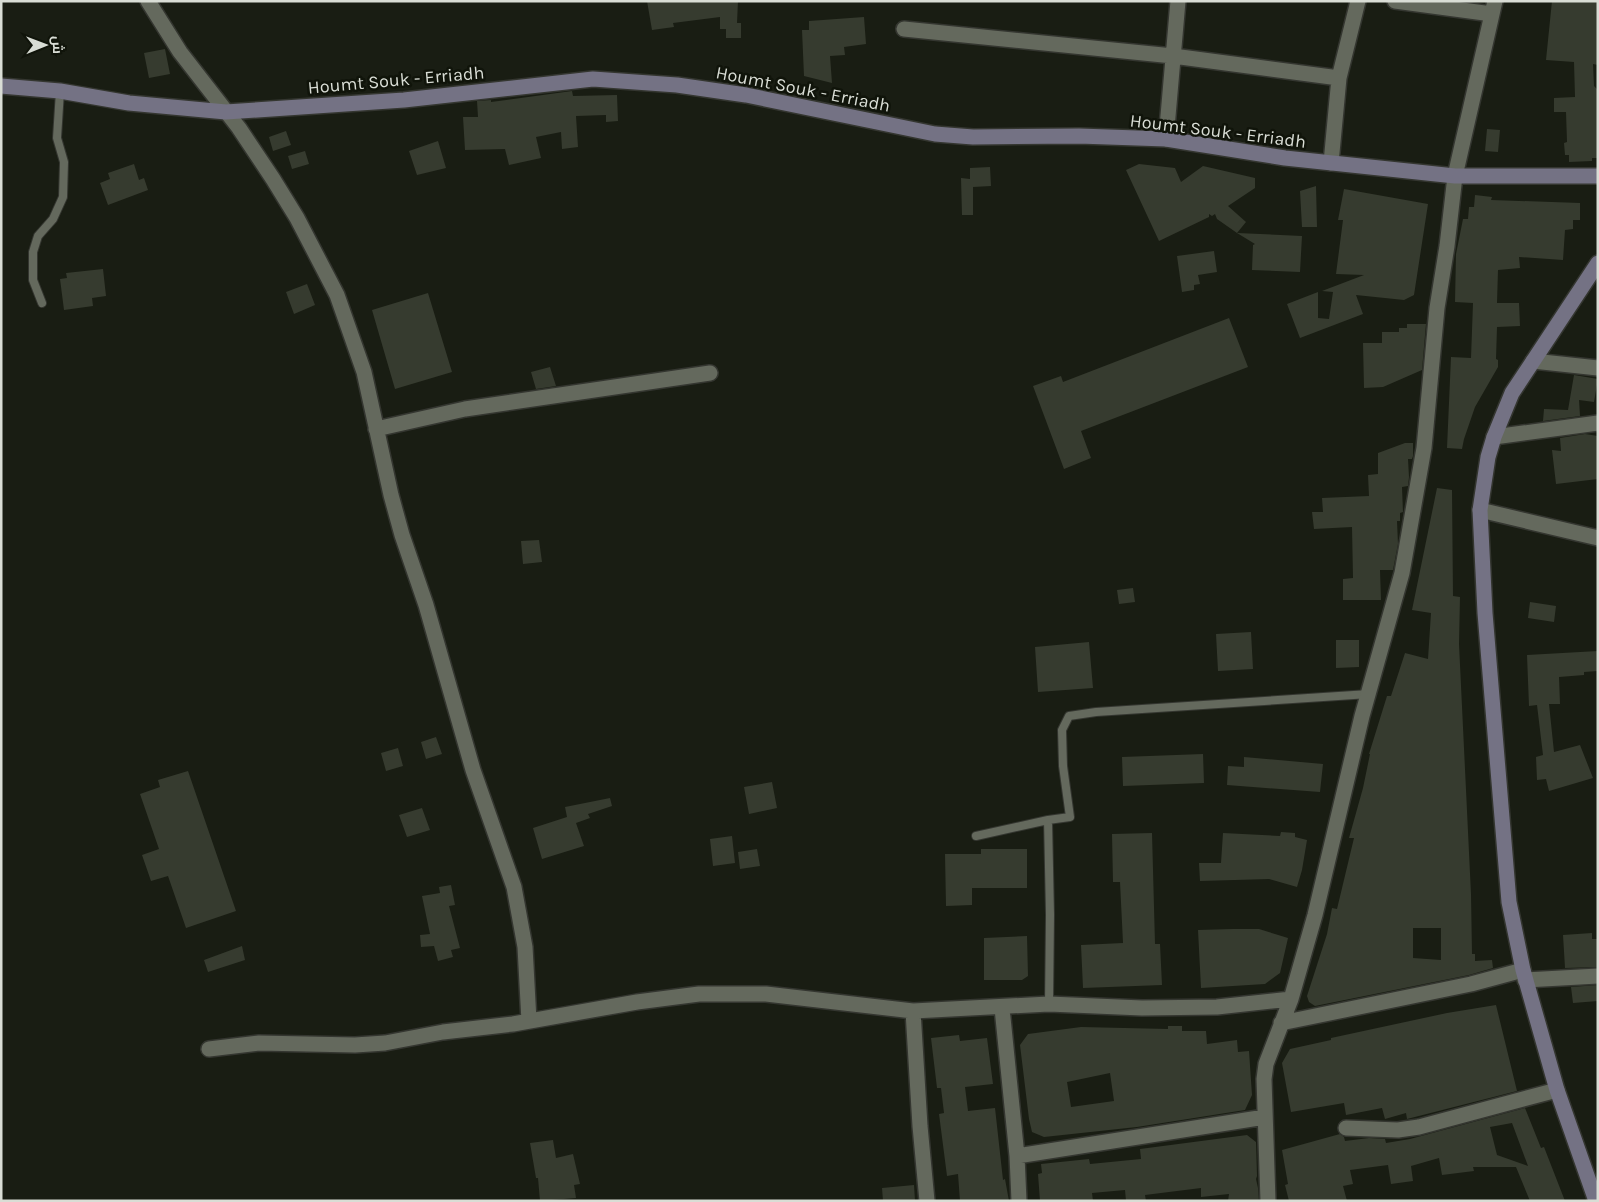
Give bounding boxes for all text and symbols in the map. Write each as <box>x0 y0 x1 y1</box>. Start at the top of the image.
north arrow <box>20 20 70 70</box>
text: ش <box>49 36 66 54</box>
street label: Houmt Souk - Erriadh <box>307 61 485 99</box>
street label: Houmt Souk - Erriadh <box>714 61 892 117</box>
street label: Houmt Souk - Erriadh <box>1129 109 1307 153</box>

